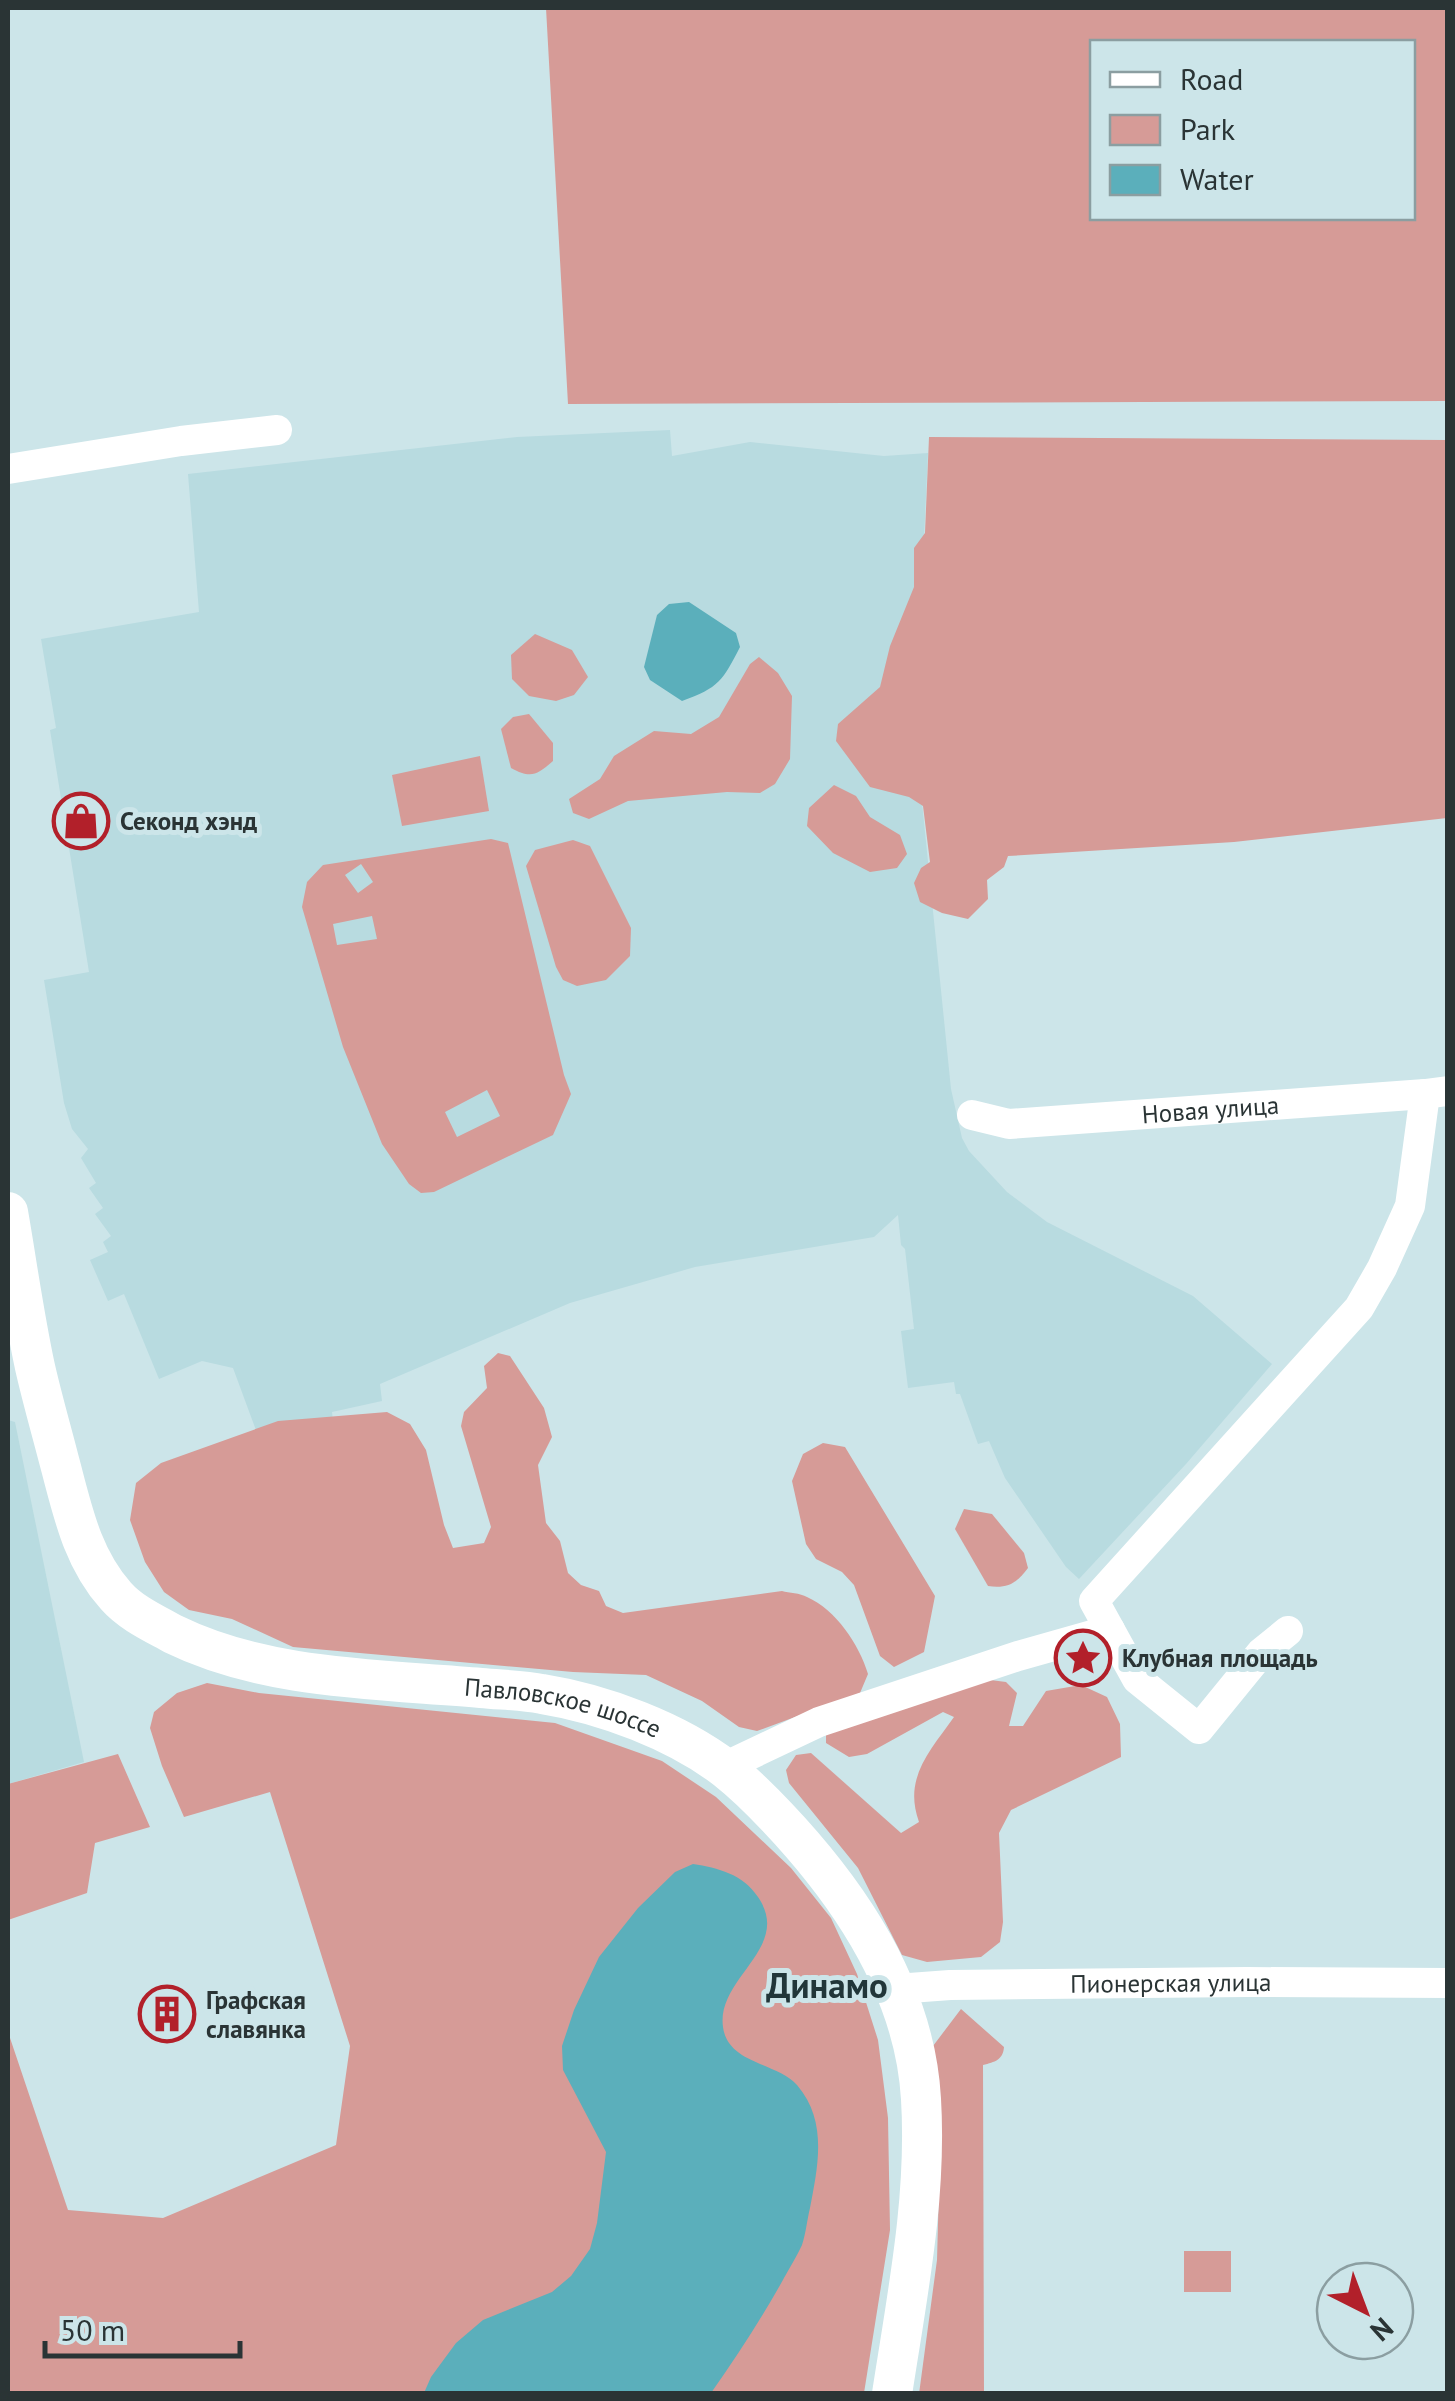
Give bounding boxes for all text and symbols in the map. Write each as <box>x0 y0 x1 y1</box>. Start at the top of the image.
legend <box>1090 40 1415 220</box>
text: Road <box>1180 59 1244 98</box>
text: Park <box>1180 109 1236 148</box>
text: Water <box>1180 159 1254 198</box>
shop icon: Секонд хэнд <box>51 791 111 851</box>
place label: Секонд хэнд <box>120 805 257 837</box>
street label: Новая улица <box>1141 1089 1280 1130</box>
place icon: Клубная площадь <box>1053 1628 1113 1688</box>
place label: Клубная площадь <box>1122 1642 1318 1674</box>
street label: Павловское шоссе <box>463 1671 666 1745</box>
district label: Динамо <box>766 1962 888 2008</box>
street label: Пионерская улица <box>1070 1966 1272 2000</box>
building icon: Графская славянка <box>137 1984 197 2044</box>
place label: Графская славянка <box>206 1984 306 2045</box>
north arrow <box>1315 2261 1415 2361</box>
scale bar <box>45 2296 240 2358</box>
text: 50 m <box>60 2310 125 2349</box>
text: N <box>1363 2310 1401 2350</box>

